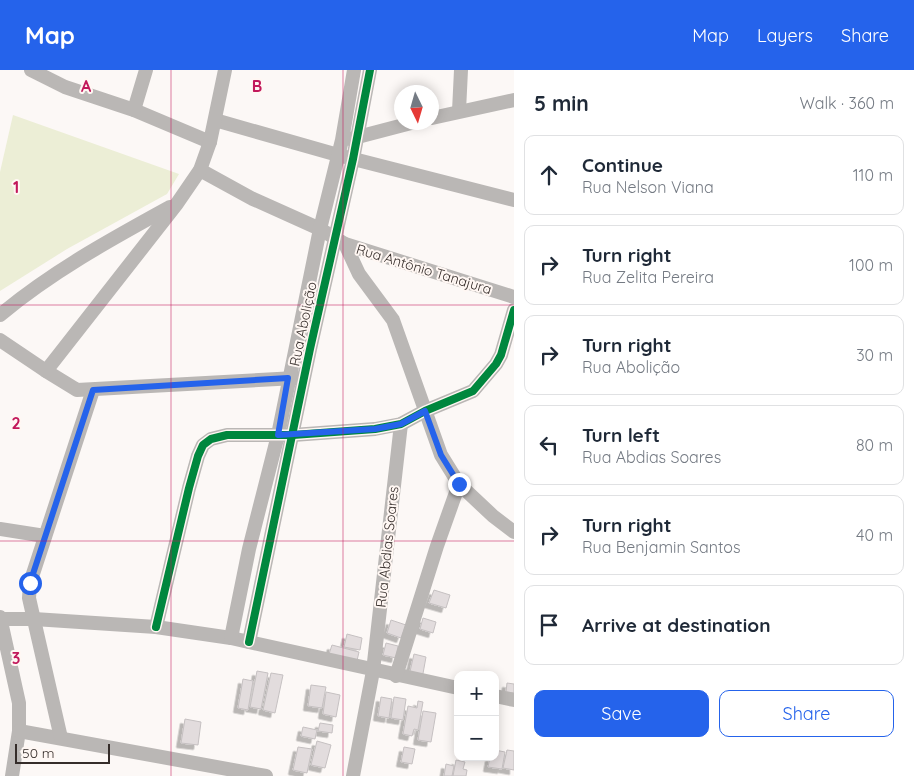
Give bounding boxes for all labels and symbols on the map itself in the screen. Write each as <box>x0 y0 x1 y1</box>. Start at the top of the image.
text: A <box>81 76 92 96</box>
text: B <box>252 76 262 96</box>
north arrow <box>394 85 439 130</box>
text: 1 <box>13 177 19 197</box>
street label: Rua Antônio Tanajura <box>354 240 494 298</box>
street label: Rua Abolição <box>285 280 321 368</box>
text: 2 <box>11 413 21 433</box>
route end <box>448 473 471 496</box>
street label: Rua Abdias Soares <box>372 486 402 608</box>
route start <box>19 572 42 595</box>
text: 3 <box>12 648 20 668</box>
scale bar <box>15 741 110 764</box>

